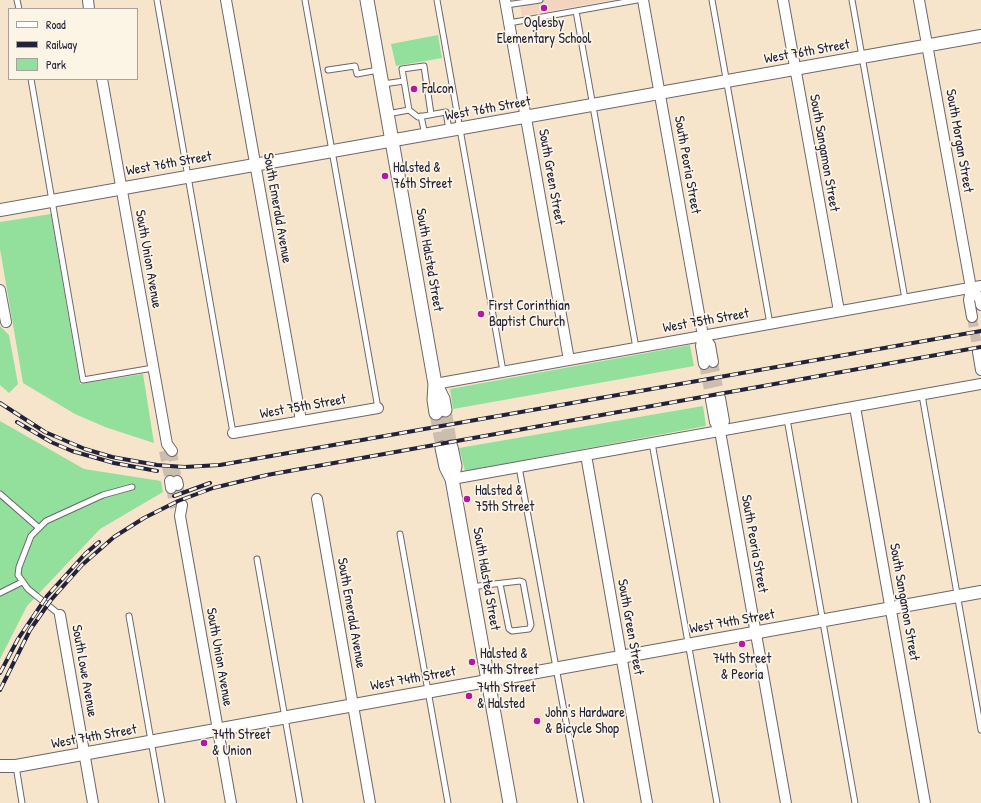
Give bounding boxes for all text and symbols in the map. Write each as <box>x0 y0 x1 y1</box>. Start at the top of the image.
marker: Oglesby Elementary School <box>539 3 549 13</box>
legend <box>8 8 138 80</box>
place label: Oglesby Elementary School <box>497 15 591 48</box>
text: Road <box>46 16 66 33</box>
text: Railway <box>46 36 77 53</box>
street label: West 76th Street <box>763 36 851 68</box>
text: Park <box>46 56 66 73</box>
place label: Falcon <box>422 81 454 97</box>
marker: Falcon <box>409 84 419 94</box>
street label: South Morgan Street <box>942 88 976 194</box>
street label: West 76th Street <box>444 93 532 125</box>
street label: South Sangamon Street <box>805 93 843 213</box>
street label: South Peoria Street <box>670 115 704 215</box>
street label: South Green Street <box>534 128 568 226</box>
street label: West 76th Street <box>125 148 213 180</box>
street label: South Emerald Avenue <box>259 152 295 264</box>
place label: Halsted & 76th Street <box>393 160 452 192</box>
marker: Halsted & 76th Street <box>380 171 390 181</box>
street label: South Halsted Street <box>412 207 446 313</box>
street label: South Union Avenue <box>131 209 165 309</box>
place label: First Corinthian Baptist Church <box>489 298 570 330</box>
street label: West 75th Street <box>662 305 750 337</box>
marker: First Corinthian Baptist Church <box>476 309 486 319</box>
street label: West 75th Street <box>259 391 347 423</box>
place label: Halsted & 75th Street <box>475 483 534 516</box>
marker: Halsted & 75th Street <box>462 494 472 504</box>
street label: South Peoria Street <box>737 494 771 594</box>
street label: South Halsted Street <box>469 526 503 632</box>
street label: South Sangamon Street <box>885 542 923 662</box>
street label: South Emerald Avenue <box>333 557 369 669</box>
street label: South Green Street <box>613 578 647 676</box>
street label: West 74th Street <box>688 606 776 638</box>
street label: South Union Avenue <box>202 607 236 707</box>
street label: South Lowe Avenue <box>68 624 100 718</box>
marker: 74th Street & Peoria <box>737 639 747 649</box>
place label: Halsted & 74th Street <box>480 646 539 678</box>
place label: 74th Street & Peoria <box>713 651 771 684</box>
marker: Halsted & 74th Street <box>467 657 477 667</box>
street label: West 74th Street <box>369 663 457 695</box>
place label: 74th Street & Halsted <box>477 680 536 712</box>
marker: 74th Street & Halsted <box>464 691 474 701</box>
place label: John's Hardware & Bicycle Shop <box>545 705 625 738</box>
marker: John's Hardware & Bicycle Shop <box>532 716 542 726</box>
street label: West 74th Street <box>50 721 138 753</box>
place label: 74th Street & Union <box>212 727 271 760</box>
marker: 74th Street & Union <box>199 738 209 748</box>

